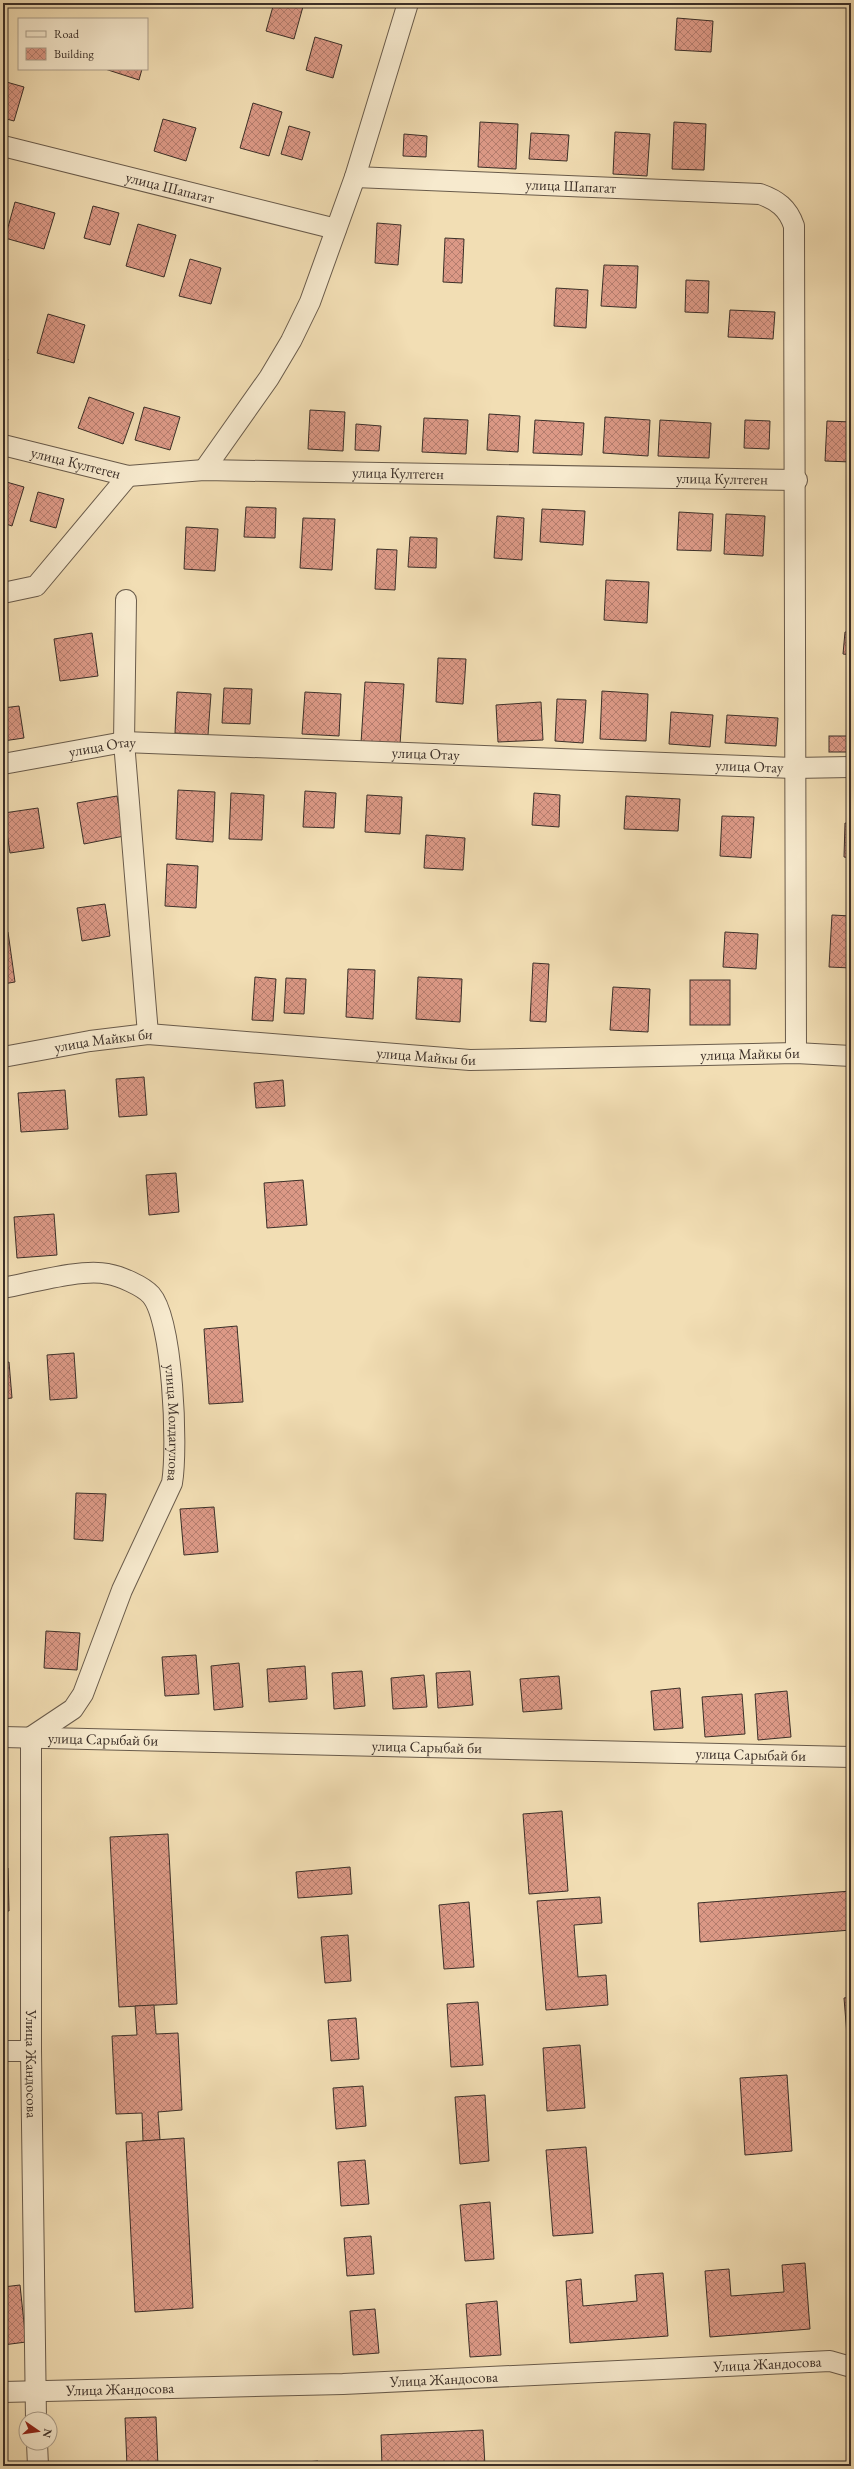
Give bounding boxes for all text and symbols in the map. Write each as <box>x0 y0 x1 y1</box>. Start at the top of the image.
legend <box>18 18 148 70</box>
text: Road <box>54 26 80 42</box>
text: Building <box>54 46 95 62</box>
street label: улица Шапагат <box>124 167 216 207</box>
street label: улица Шапагат <box>525 174 616 197</box>
street label: улица Култеген <box>29 442 123 483</box>
street label: улица Култеген <box>352 462 444 483</box>
street label: улица Култеген <box>676 468 768 489</box>
street label: улица Отау <box>67 732 137 761</box>
street label: улица Отау <box>391 742 461 764</box>
street label: улица Отау <box>715 755 784 777</box>
street label: улица Майкы би <box>53 1024 154 1056</box>
street label: улица Майкы би <box>376 1042 476 1069</box>
street label: улица Майкы би <box>700 1043 800 1064</box>
street label: улица Молдагулова <box>161 1363 184 1483</box>
street label: улица Сарыбай би <box>48 1728 159 1750</box>
street label: улица Сарыбай би <box>371 1736 482 1757</box>
street label: улица Сарыбай би <box>695 1743 806 1765</box>
street label: Улица Жандосова <box>22 2009 42 2118</box>
street label: Улица Жандосова <box>712 2351 822 2376</box>
street label: Улица Жандосова <box>388 2367 498 2391</box>
street label: Улица Жандосова <box>65 2378 174 2400</box>
north arrow <box>18 2411 58 2451</box>
text: N <box>40 2427 56 2439</box>

